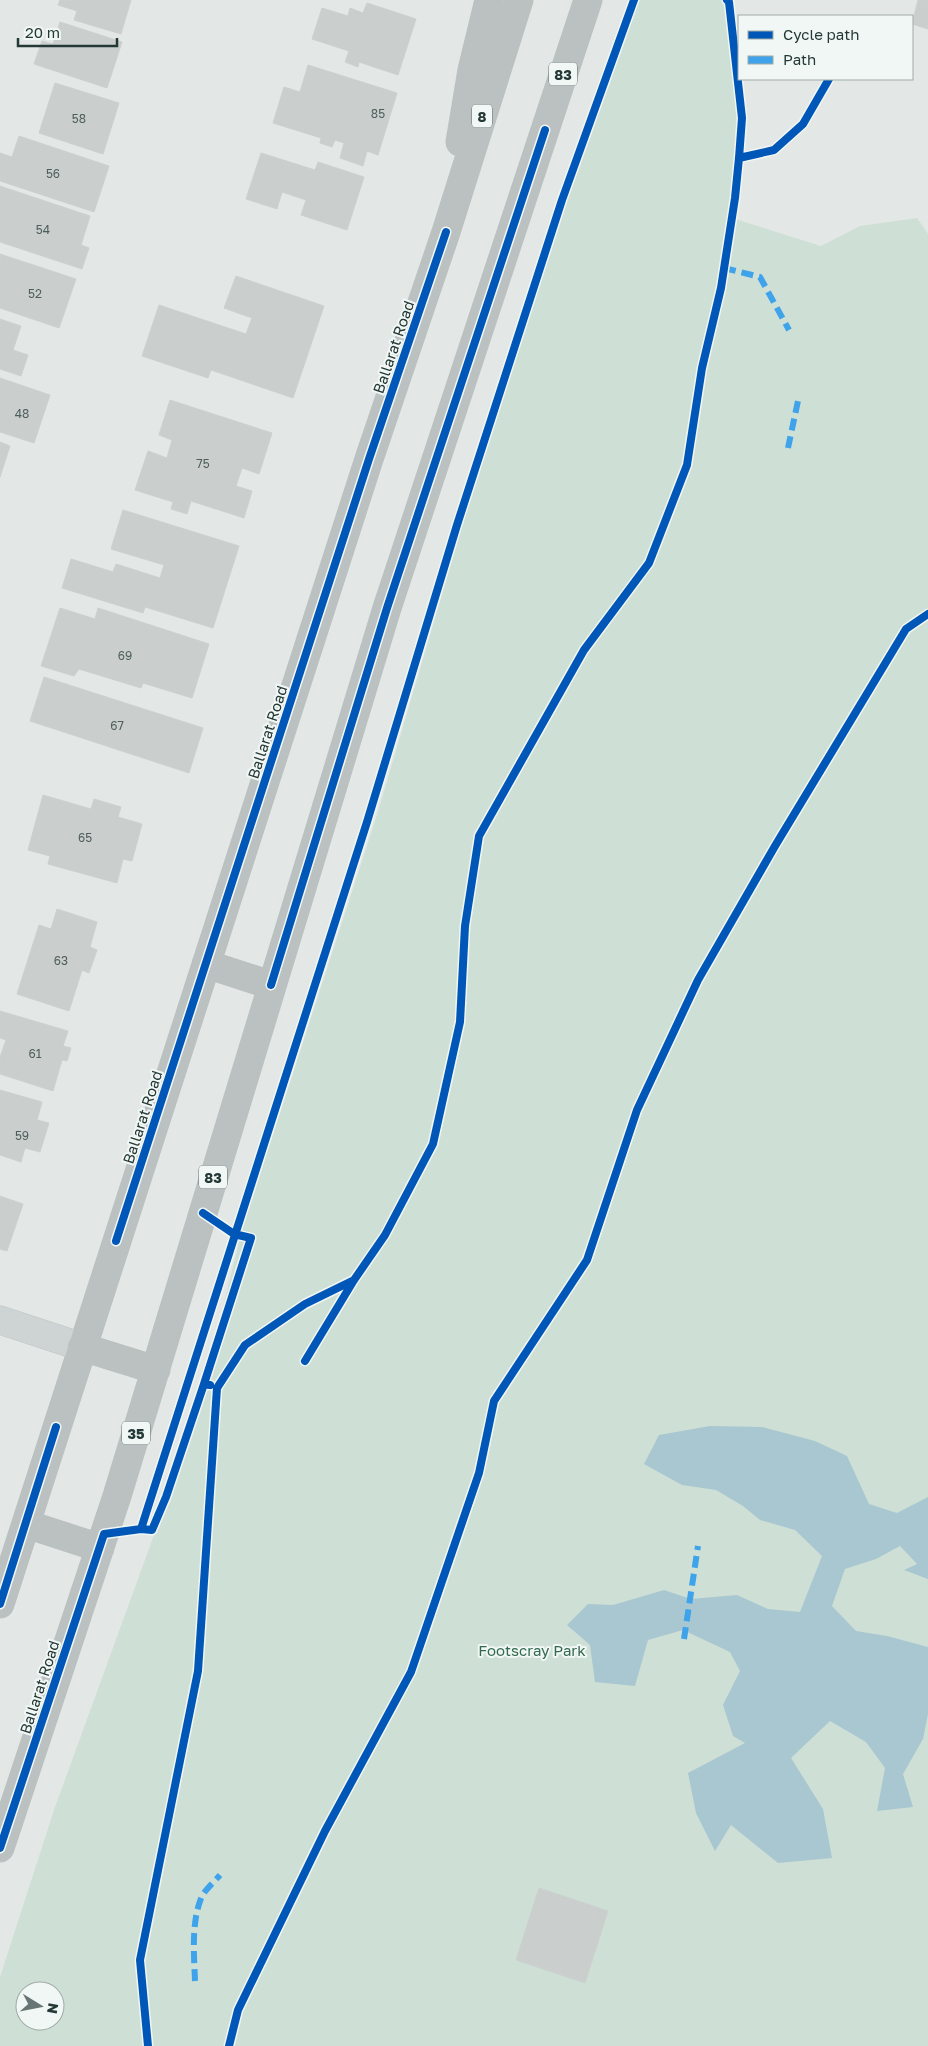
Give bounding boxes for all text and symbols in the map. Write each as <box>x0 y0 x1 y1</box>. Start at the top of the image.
scale bar <box>18 15 116 47</box>
legend <box>738 15 913 80</box>
text: 20 m <box>25 23 60 41</box>
text: Cycle path <box>783 25 859 43</box>
text: Path <box>783 50 816 68</box>
road number: 83 <box>549 62 577 86</box>
road number: 8 <box>472 104 492 128</box>
house number: 85 <box>371 106 385 121</box>
house number: 58 <box>72 111 86 126</box>
house number: 56 <box>46 166 60 181</box>
house number: 54 <box>36 222 50 237</box>
house number: 52 <box>28 286 42 301</box>
street label: Ballarat Road <box>369 298 417 396</box>
house number: 48 <box>15 406 29 421</box>
house number: 75 <box>196 456 210 471</box>
house number: 69 <box>118 648 132 663</box>
street label: Ballarat Road <box>243 683 291 781</box>
house number: 67 <box>110 718 124 733</box>
house number: 65 <box>78 830 92 845</box>
house number: 63 <box>54 953 68 968</box>
house number: 61 <box>28 1046 42 1061</box>
street label: Ballarat Road <box>118 1068 166 1166</box>
house number: 59 <box>15 1128 29 1143</box>
road number: 83 <box>199 1166 227 1188</box>
road number: 35 <box>122 1422 150 1445</box>
street label: Ballarat Road <box>15 1638 63 1736</box>
park label: Footscray Park <box>478 1641 586 1659</box>
north arrow <box>15 1981 65 2031</box>
text: N <box>44 2002 63 2015</box>

